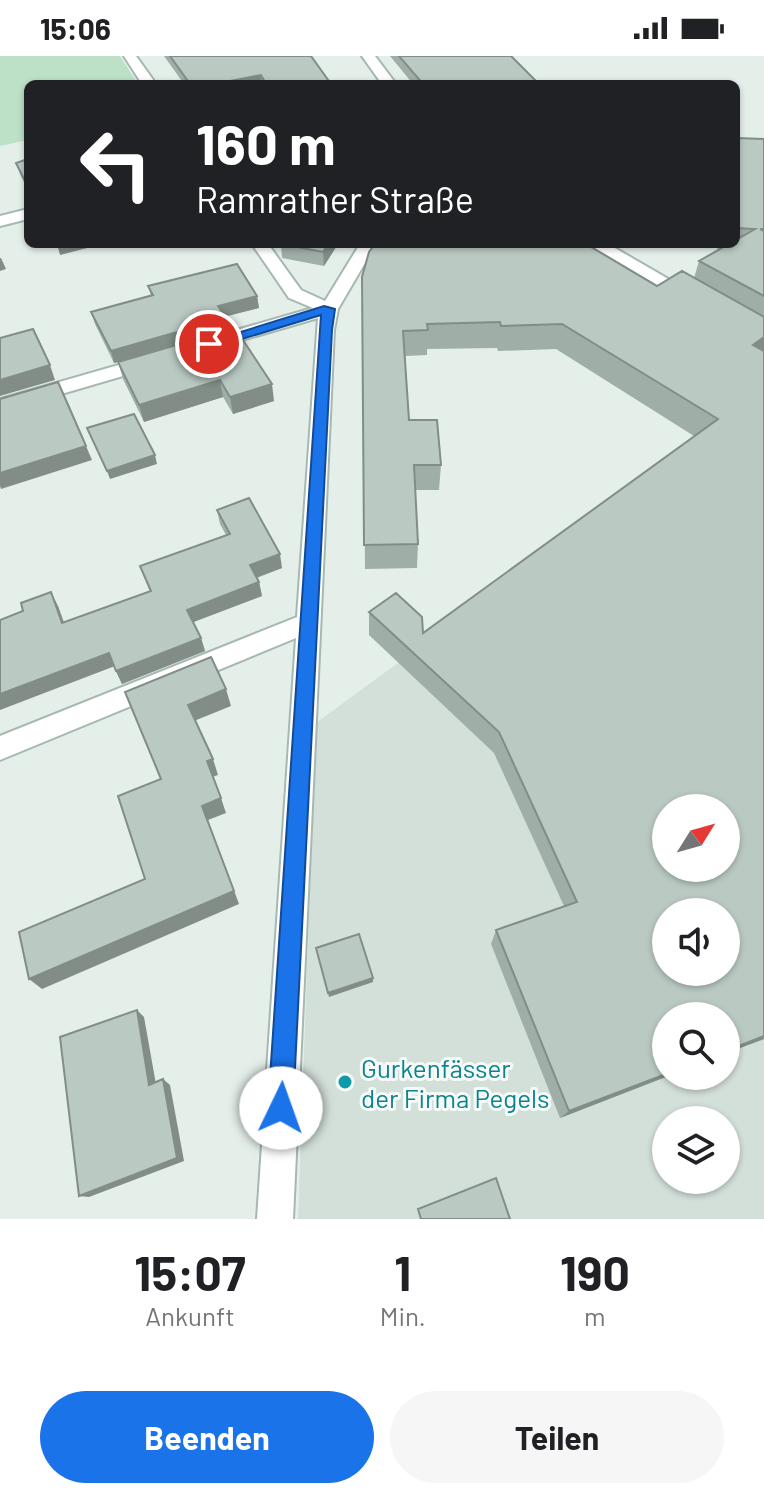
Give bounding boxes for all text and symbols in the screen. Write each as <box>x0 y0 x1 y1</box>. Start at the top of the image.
text: 15:06 <box>40 10 111 46</box>
text: 160 m <box>196 109 336 176</box>
icon: left <box>64 112 168 216</box>
text: Ramrather Straße <box>196 177 474 220</box>
pin <box>175 310 243 378</box>
icon: arrive <box>187 322 231 366</box>
north arrow <box>652 794 740 882</box>
map controls <box>652 794 740 1194</box>
button: sound <box>652 898 740 986</box>
button: search <box>652 1002 740 1090</box>
place label: Gurkenfässer der Firma Pegels <box>361 1052 550 1113</box>
position arrow <box>239 1066 323 1150</box>
marker: Gurkenfässer der Firma Pegels <box>336 1073 354 1091</box>
button: layers <box>652 1106 740 1194</box>
text: 15:07 <box>134 1243 246 1301</box>
text: 1 <box>394 1243 411 1301</box>
text: 190 <box>560 1243 630 1301</box>
text: Ankunft <box>145 1300 235 1331</box>
text: Min. <box>380 1300 426 1331</box>
text: m <box>584 1300 606 1331</box>
button: Beenden <box>40 1391 374 1483</box>
button: Teilen <box>390 1391 724 1483</box>

